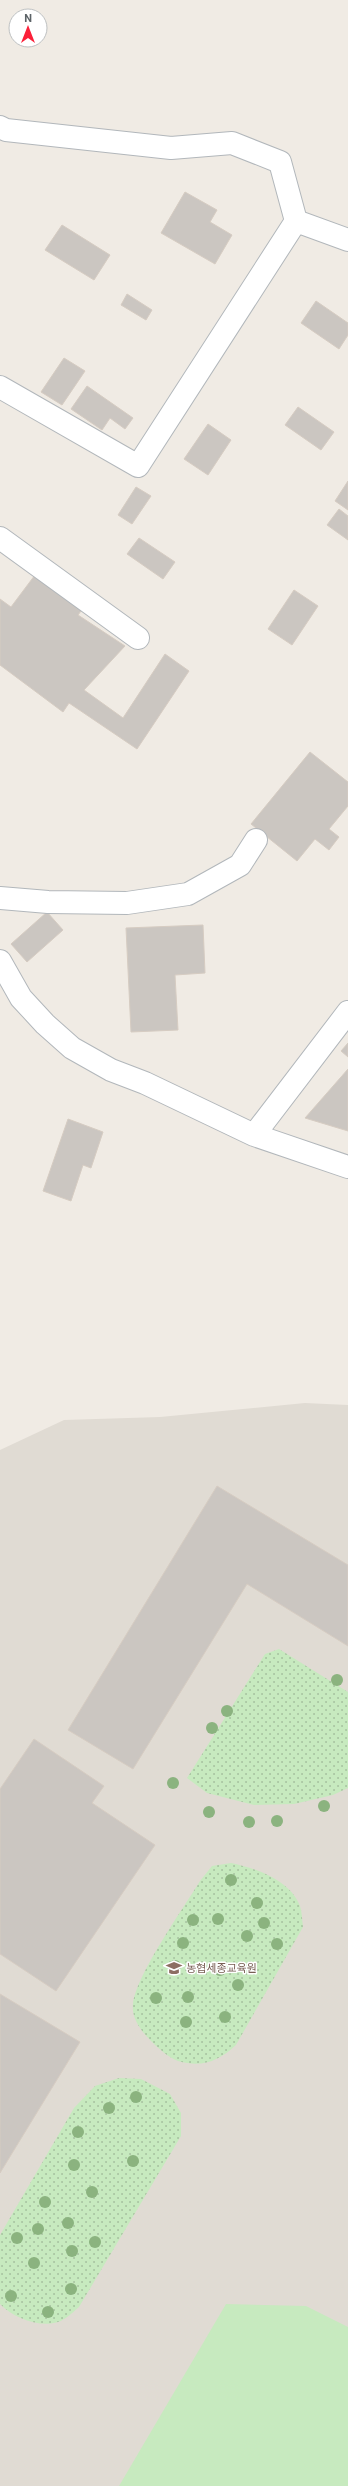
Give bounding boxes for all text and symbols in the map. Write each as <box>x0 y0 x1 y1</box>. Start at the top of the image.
north arrow <box>8 8 48 48</box>
text: N <box>24 12 32 25</box>
school or university icon: 농협세종교육원 <box>165 1959 183 1977</box>
place label: 농협세종교육원 <box>186 1962 257 1975</box>

